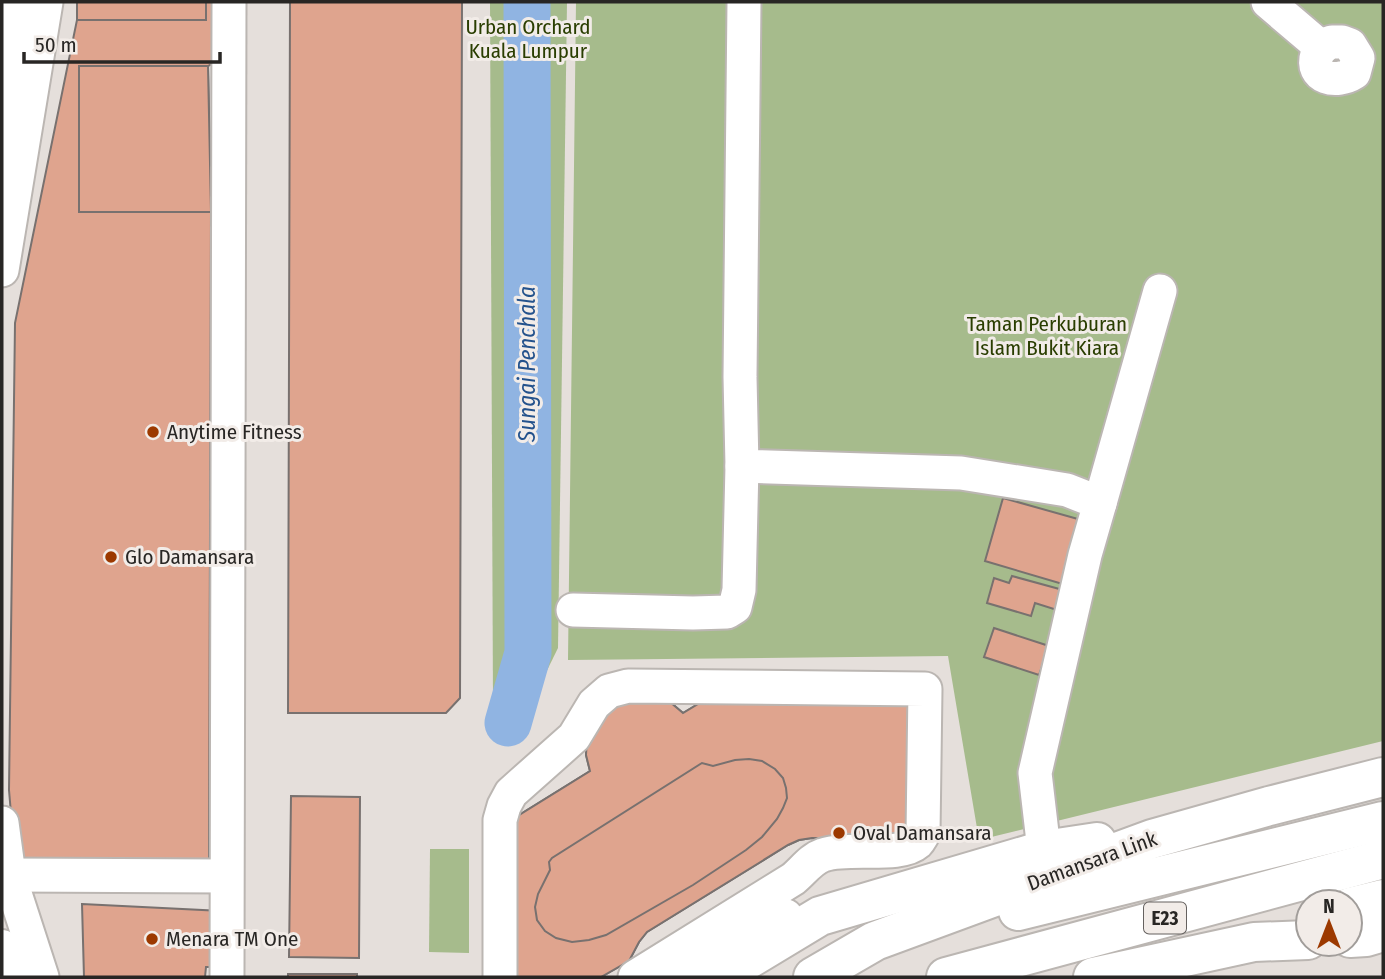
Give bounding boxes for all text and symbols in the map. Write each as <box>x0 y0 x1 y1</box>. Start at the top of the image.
park label: Urban Orchard Kuala Lumpur <box>465 14 591 64</box>
scale bar <box>24 21 220 65</box>
text: 50 m <box>35 32 77 58</box>
water label: Sungai Penchala <box>513 286 541 443</box>
park label: Taman Perkuburan Islam Bukit Kiara <box>967 311 1127 361</box>
place label: Anytime Fitness <box>167 419 302 445</box>
marker: Anytime Fitness <box>145 424 161 440</box>
place label: Glo Damansara <box>125 544 254 570</box>
marker: Glo Damansara <box>103 549 119 565</box>
place label: Oval Damansara <box>853 820 992 846</box>
marker: Oval Damansara <box>831 825 847 841</box>
street label: Damansara Link <box>1024 825 1161 897</box>
north arrow <box>1294 888 1364 958</box>
text: N <box>1323 895 1335 918</box>
road number: E23 <box>1144 902 1186 934</box>
place label: Menara TM One <box>166 926 298 952</box>
marker: Menara TM One <box>144 931 160 947</box>

